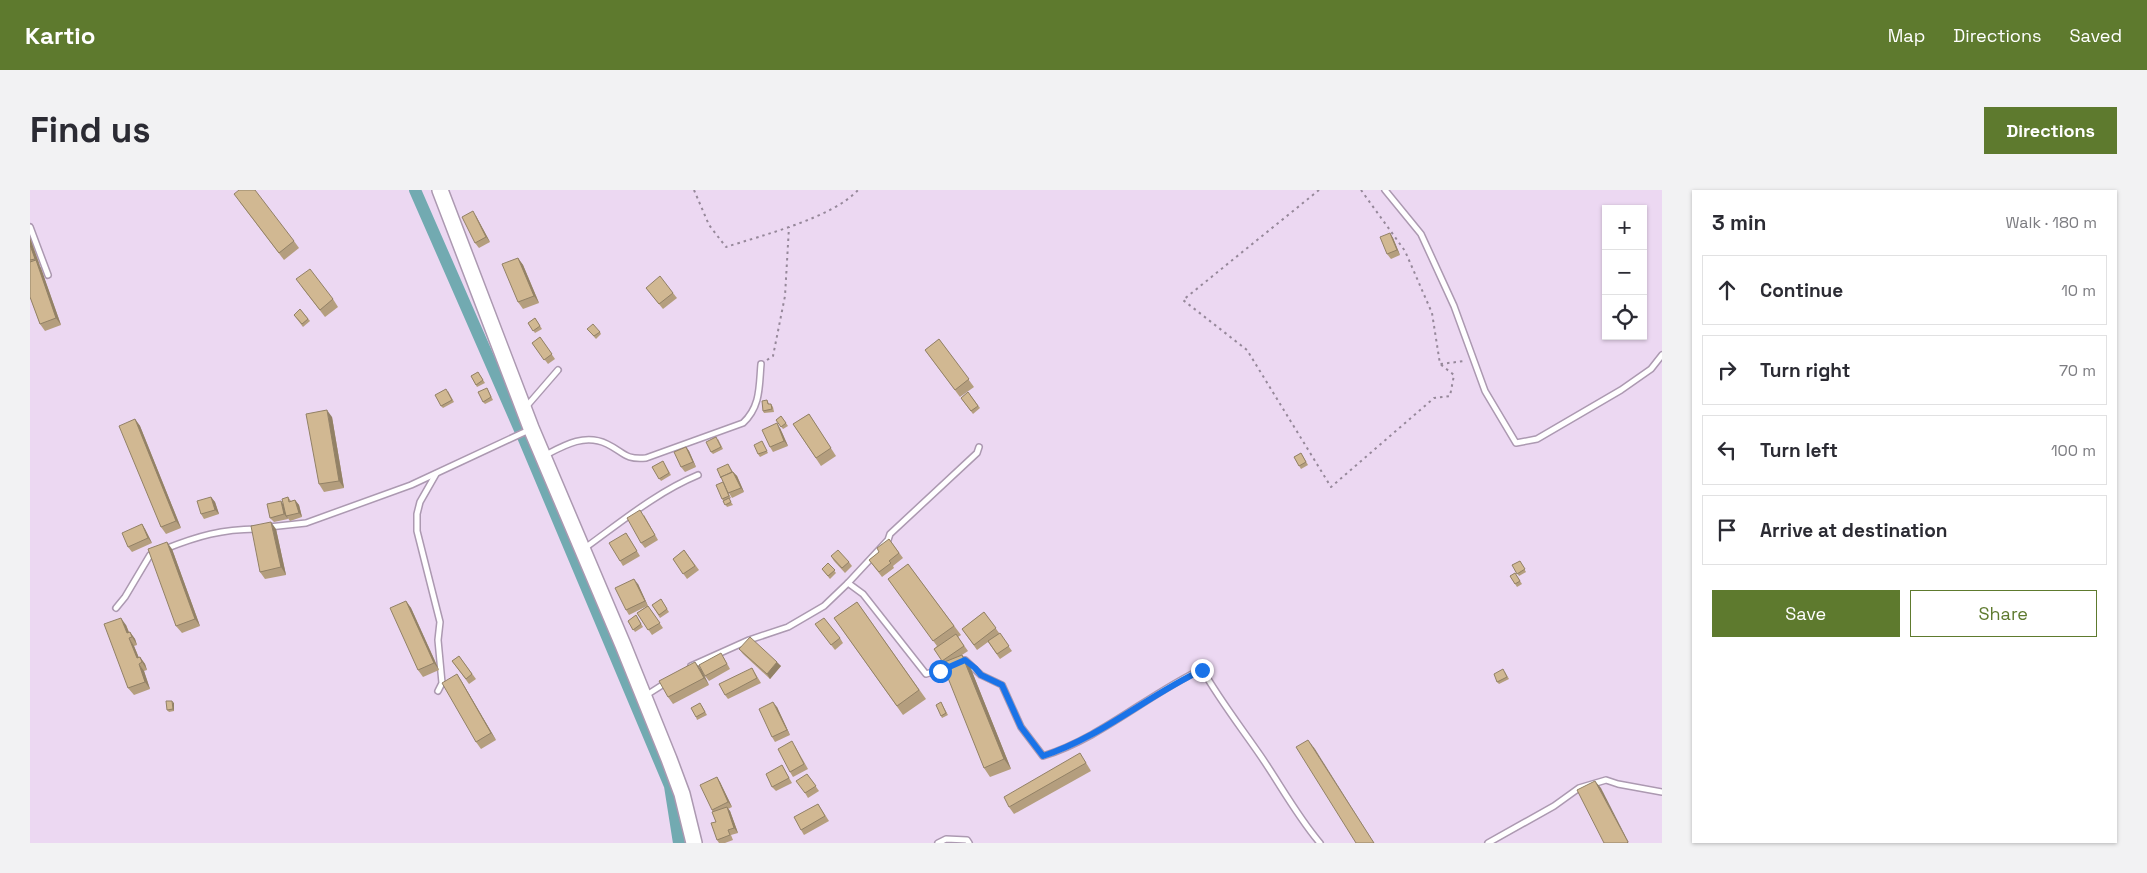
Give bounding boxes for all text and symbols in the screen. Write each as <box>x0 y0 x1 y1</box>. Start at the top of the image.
text: Kartio <box>25 20 95 51</box>
text: Map <box>1888 24 1925 47</box>
text: Directions <box>1953 24 2042 47</box>
text: Saved <box>2070 24 2122 47</box>
button: Directions <box>1984 107 2117 154</box>
text: Find us <box>30 108 151 152</box>
map controls <box>1602 205 1647 340</box>
button: + <box>1602 205 1647 250</box>
text: 3 min <box>1712 209 1767 236</box>
text: Walk · 180 m <box>2005 212 2097 233</box>
button: − <box>1602 250 1647 295</box>
icon: ahead <box>1713 276 1741 304</box>
text: Continue <box>1760 278 1843 303</box>
text: 10 m <box>2061 280 2096 301</box>
button: locate <box>1602 295 1647 340</box>
icon: right <box>1713 356 1741 384</box>
text: Turn right <box>1760 358 1850 383</box>
text: 70 m <box>2059 360 2096 381</box>
icon: left <box>1713 436 1741 464</box>
text: Turn left <box>1760 438 1838 463</box>
text: 100 m <box>2051 440 2096 461</box>
icon: arrive <box>1713 516 1741 544</box>
text: Arrive at destination <box>1760 518 1948 543</box>
button: Save <box>1712 590 1900 637</box>
button: Share <box>1910 590 2097 637</box>
route end <box>1191 659 1214 682</box>
route start <box>929 660 952 683</box>

